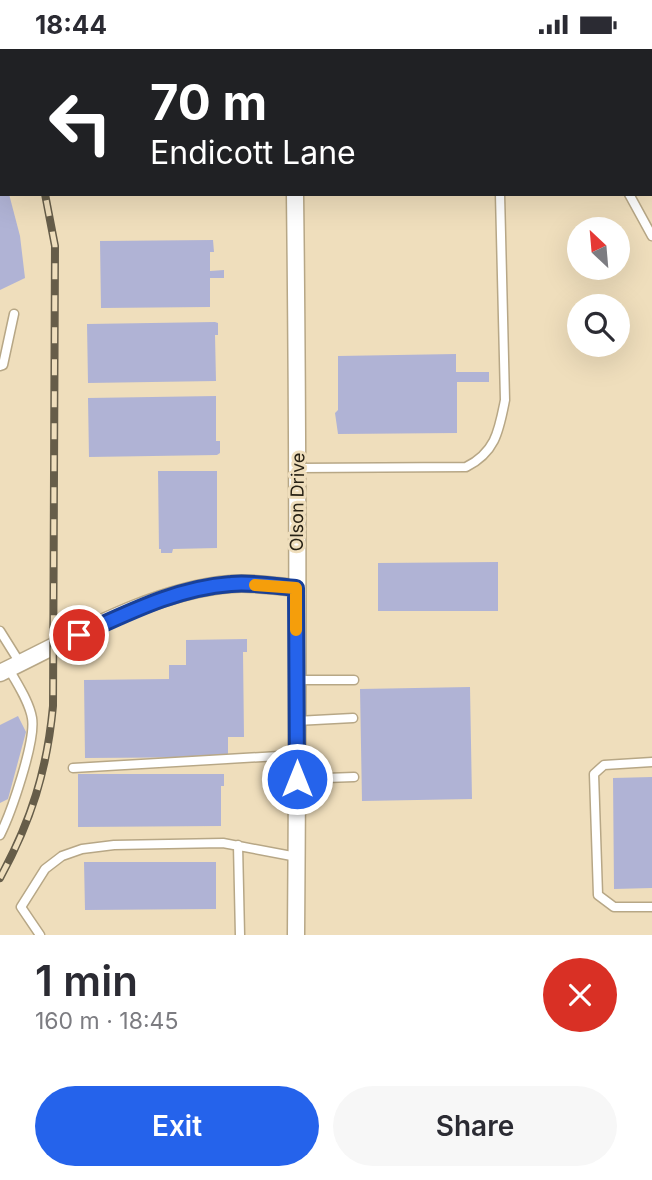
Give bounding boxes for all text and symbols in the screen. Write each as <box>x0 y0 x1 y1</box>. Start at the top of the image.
text: 18:44 <box>35 9 107 40</box>
text: 70 m <box>150 73 267 132</box>
icon: left <box>35 77 126 168</box>
text: Endicott Lane <box>150 133 356 172</box>
north arrow <box>567 217 630 280</box>
map controls <box>567 217 630 357</box>
button: search <box>567 294 630 357</box>
street label: Olson Drive <box>286 452 308 552</box>
pin <box>49 605 109 665</box>
icon: arrive <box>60 616 98 654</box>
position arrow <box>260 742 334 816</box>
text: 1 min <box>35 955 138 1006</box>
button: close <box>543 958 617 1032</box>
text: 160 m · 18:45 <box>35 1007 178 1035</box>
button: Exit <box>35 1086 319 1166</box>
button: Share <box>333 1086 617 1166</box>

